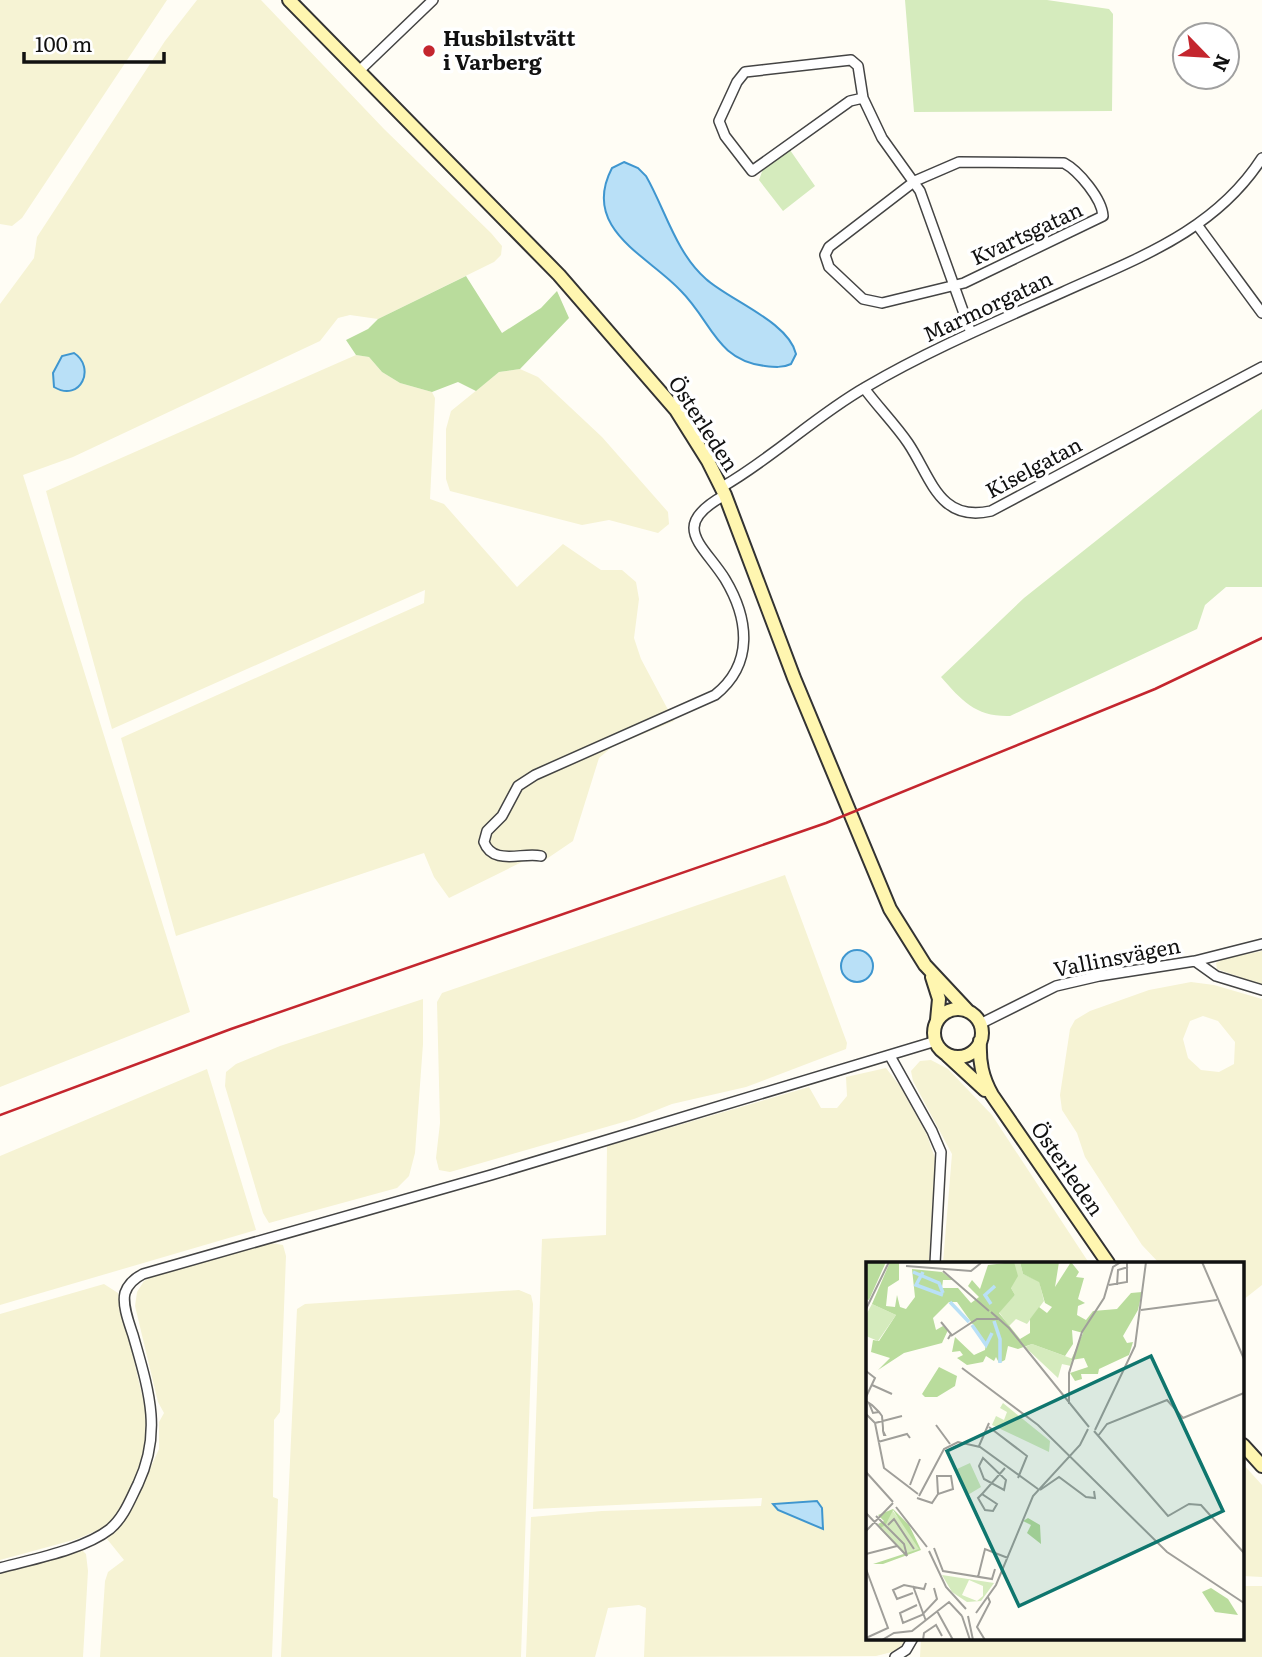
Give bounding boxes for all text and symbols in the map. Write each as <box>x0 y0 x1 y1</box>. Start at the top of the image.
scale bar <box>24 21 164 65</box>
place label: Husbilstvätt i Varberg <box>443 21 576 76</box>
north arrow <box>1171 21 1241 91</box>
text: 100 m <box>35 27 92 58</box>
marker: Husbilstvätt i Varberg <box>421 43 437 59</box>
text: N <box>1206 50 1238 77</box>
street label: Kvartsgatan <box>965 192 1087 271</box>
street label: Marmorgatan <box>917 261 1057 348</box>
street label: Österleden <box>662 369 748 477</box>
street label: Kiselgatan <box>979 427 1087 504</box>
street label: Vallinsvägen <box>1050 928 1183 983</box>
street label: Österleden <box>1025 1114 1113 1221</box>
inset map <box>866 1262 1244 1640</box>

